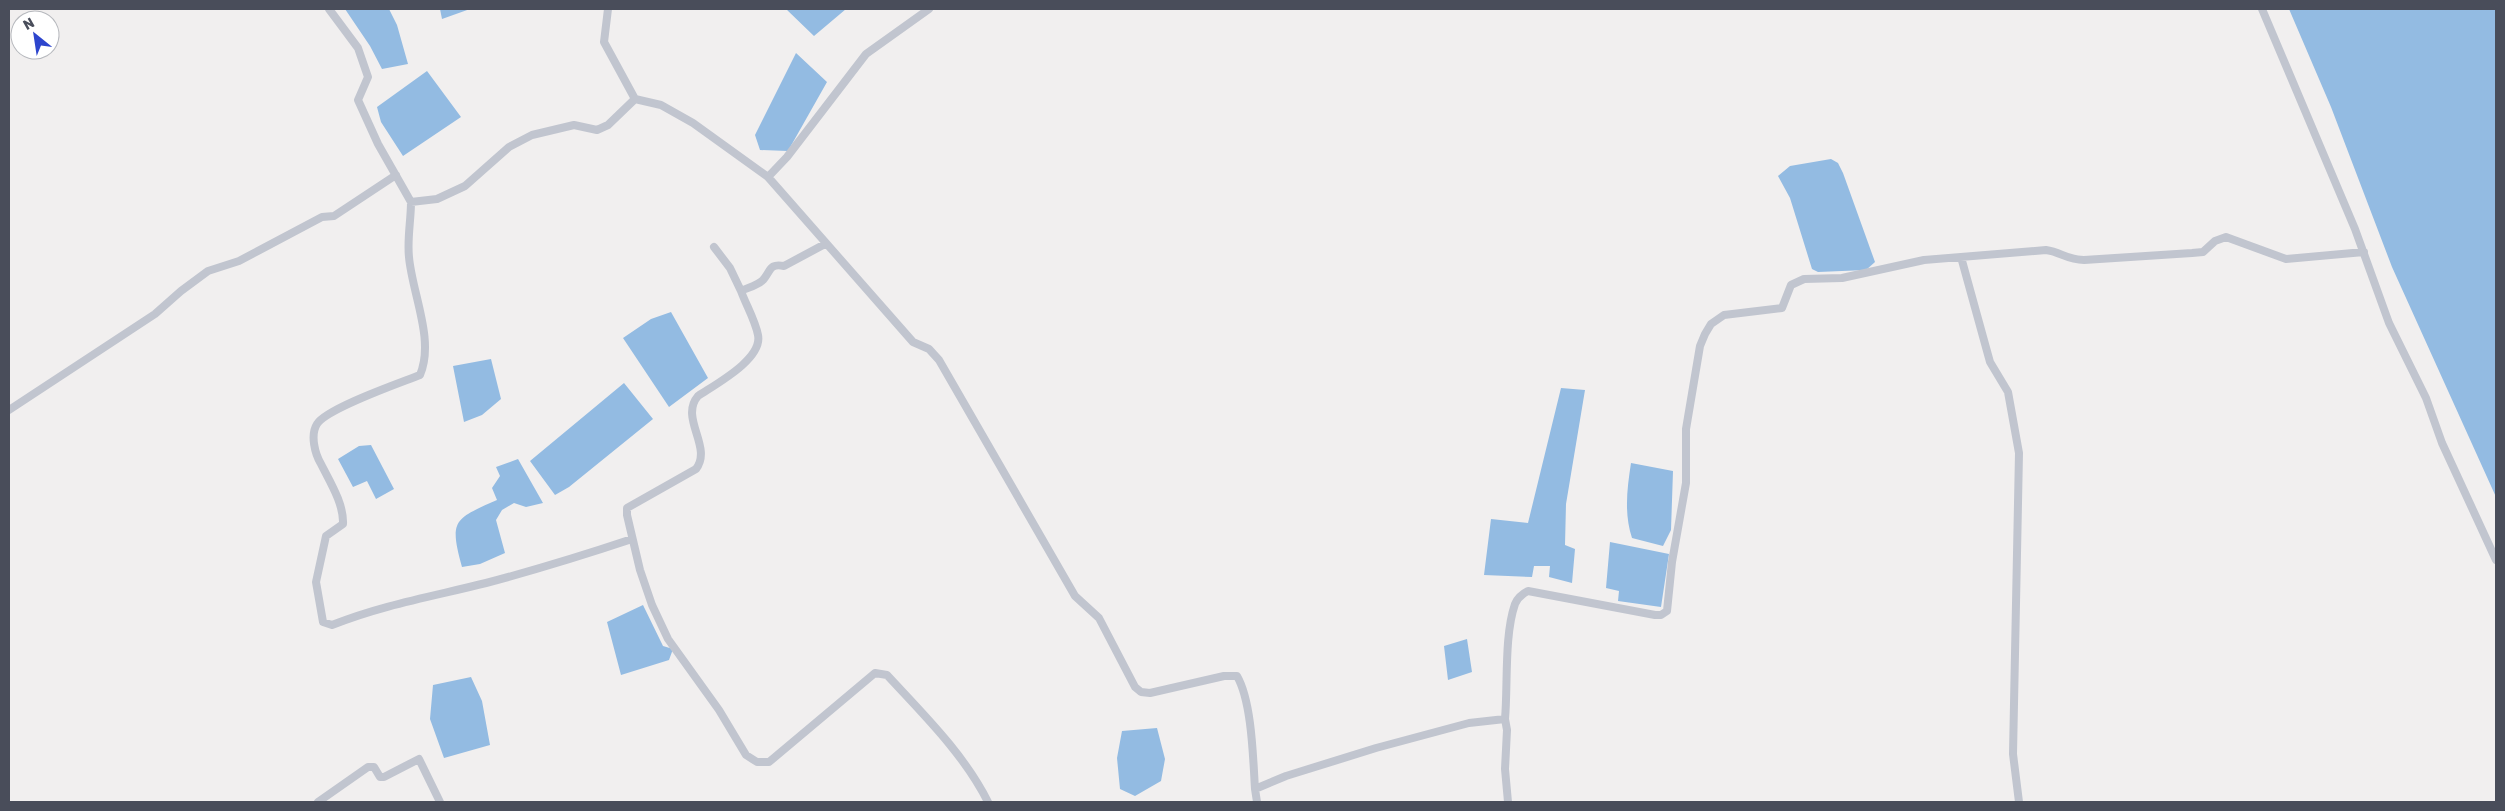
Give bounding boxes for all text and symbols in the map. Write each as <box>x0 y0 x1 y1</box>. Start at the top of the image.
north arrow <box>10 10 60 60</box>
text: N <box>20 14 37 34</box>

